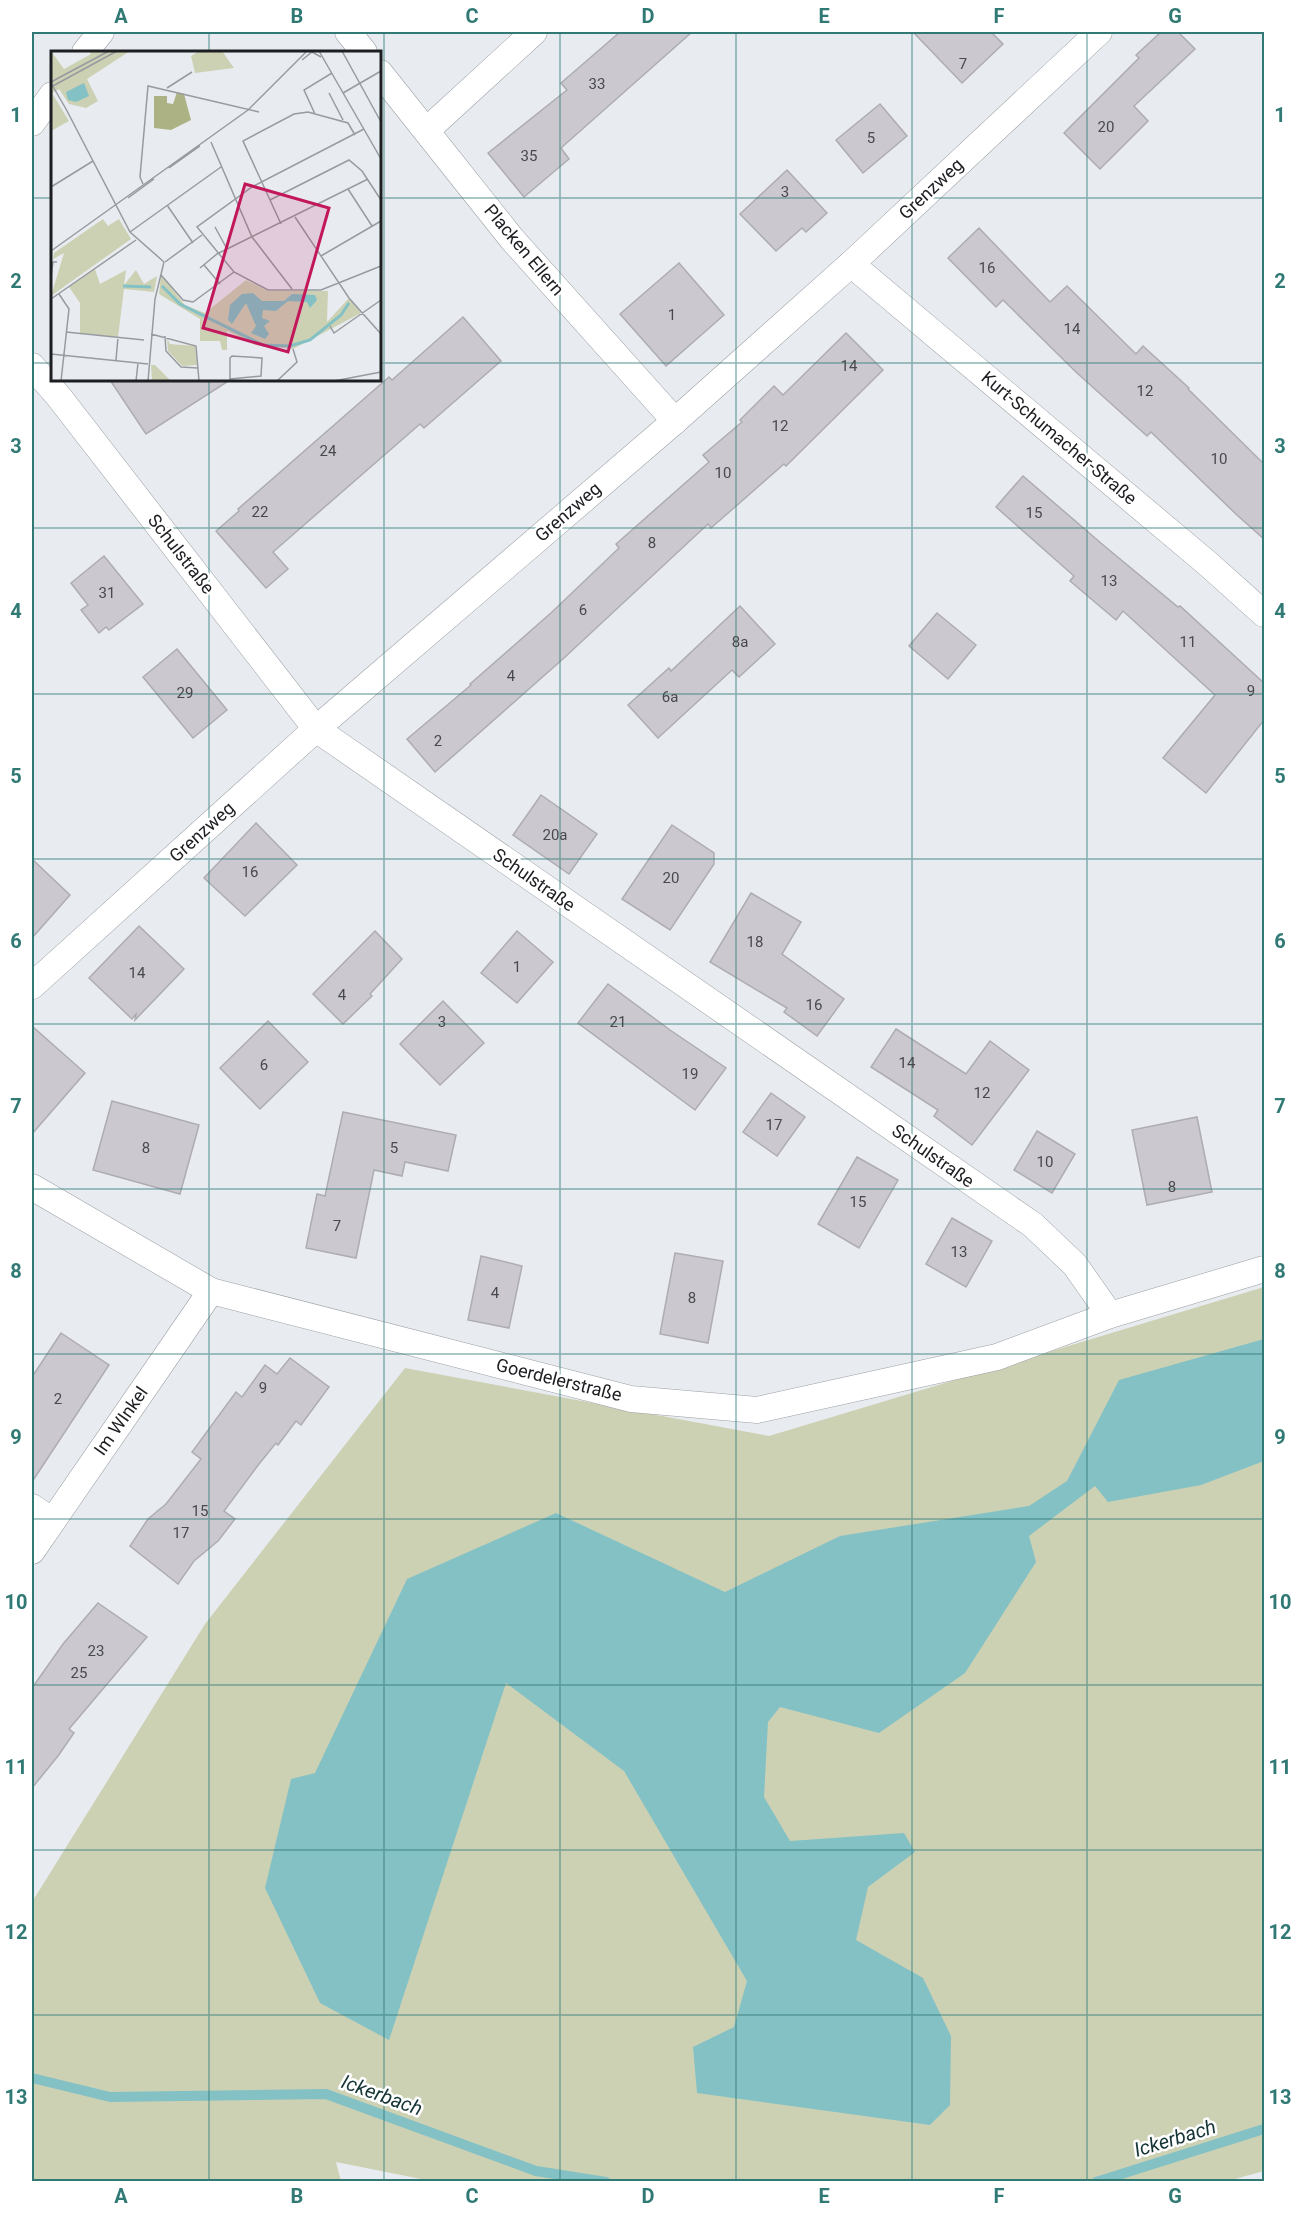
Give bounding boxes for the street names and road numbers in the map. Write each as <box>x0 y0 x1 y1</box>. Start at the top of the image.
street label: Grenzweg <box>894 154 967 224</box>
street label: Placken Ellern <box>480 200 569 299</box>
street label: Kurt-Schumacher-Straße <box>977 366 1141 509</box>
street label: Grenzweg <box>531 478 605 546</box>
street label: Schulstraße <box>144 510 219 598</box>
street label: Grenzweg <box>165 797 238 866</box>
street label: Schulstraße <box>489 844 579 916</box>
street label: Schulstraße <box>888 1120 978 1192</box>
street label: Goerdelerstraße <box>494 1354 624 1405</box>
street label: Im WInkel <box>89 1382 152 1459</box>

